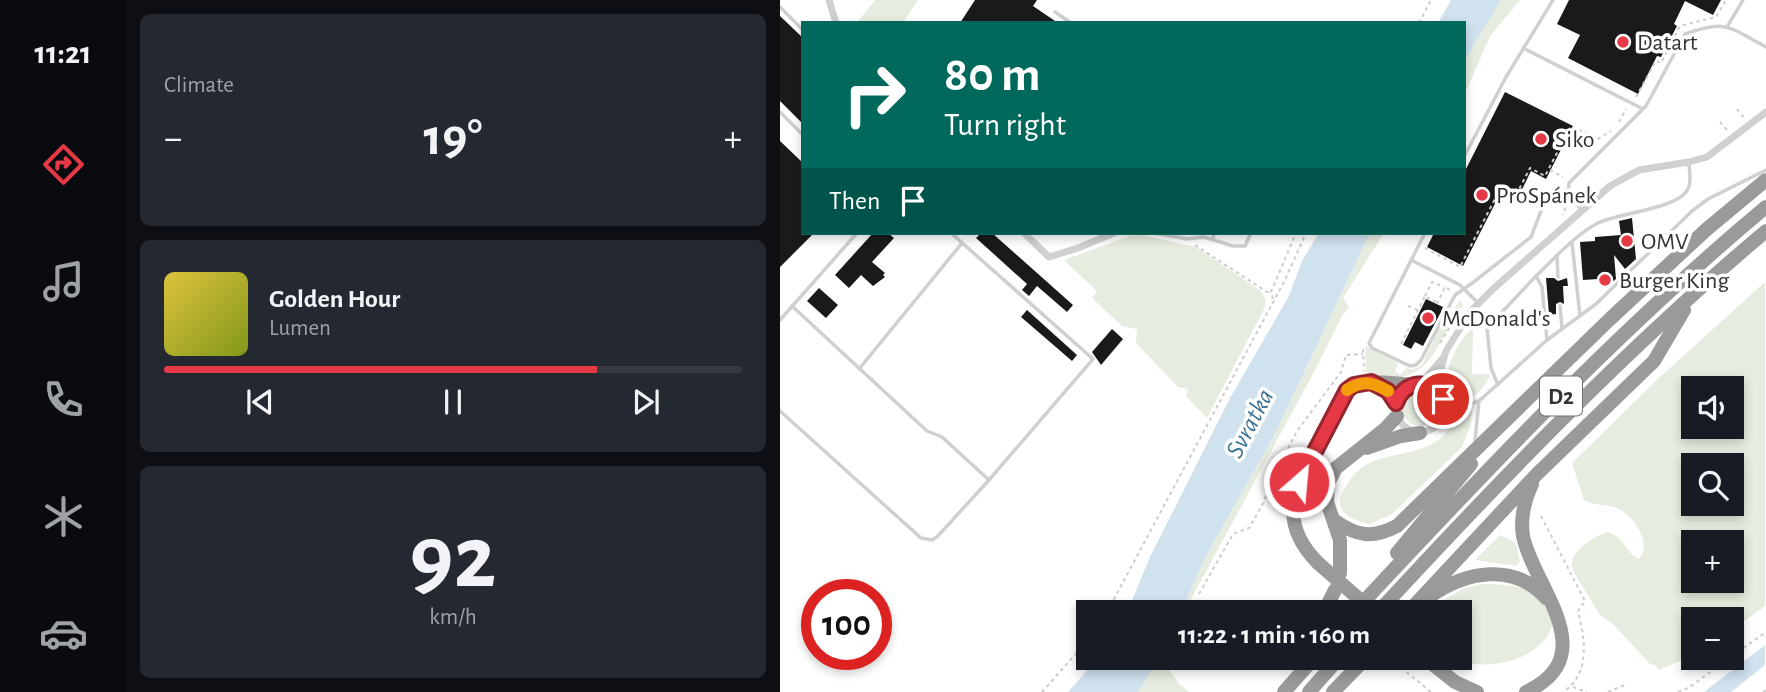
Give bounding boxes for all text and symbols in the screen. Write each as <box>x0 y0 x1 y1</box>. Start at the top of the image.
place label: Datart <box>1637 31 1698 55</box>
marker: Datart <box>1615 34 1631 50</box>
text: 11:21 <box>35 37 91 69</box>
icon: right <box>829 49 920 140</box>
text: 80 m <box>944 51 1041 100</box>
text: Climate <box>164 74 234 97</box>
text: Turn right <box>944 109 1066 141</box>
text: 19° <box>423 112 483 164</box>
text: − <box>164 120 182 158</box>
text: + <box>724 120 742 158</box>
place label: Siko <box>1555 128 1594 152</box>
marker: Siko <box>1533 131 1549 147</box>
icon: directions <box>39 140 88 189</box>
icon: arrive <box>894 182 932 220</box>
place label: ProSpánek <box>1496 184 1596 208</box>
marker: ProSpánek <box>1474 187 1490 203</box>
text: Then <box>829 188 880 214</box>
place label: OMV <box>1641 230 1689 254</box>
marker: OMV <box>1619 233 1635 249</box>
icon: music <box>39 257 88 306</box>
place label: Burger King <box>1619 269 1729 293</box>
marker: Burger King <box>1597 272 1613 288</box>
text: Golden Hour <box>269 286 400 312</box>
place label: McDonald's <box>1442 307 1551 331</box>
marker: McDonald's <box>1420 310 1436 326</box>
text: Lumen <box>269 317 331 340</box>
pin <box>1413 369 1473 429</box>
icon: phone <box>39 375 88 424</box>
road number: D2 <box>1540 376 1582 416</box>
map controls <box>1681 376 1744 670</box>
button: sound <box>1681 376 1744 439</box>
icon: arrive <box>1424 380 1462 418</box>
icon: previous <box>241 383 279 421</box>
icon: pause <box>434 383 472 421</box>
icon: next <box>627 383 665 421</box>
water label: Svratka <box>1221 385 1279 462</box>
position arrow <box>1262 445 1336 519</box>
button: search <box>1681 453 1744 516</box>
icon: climate <box>39 492 88 541</box>
text: 92 <box>410 513 496 604</box>
button: + <box>1681 530 1744 593</box>
speed limit sign: 100 <box>801 579 892 670</box>
text: km/h <box>429 606 477 629</box>
button: − <box>1681 607 1744 670</box>
icon: car <box>39 609 88 658</box>
text: 11:22 · 1 min · 160 m <box>1178 622 1370 648</box>

